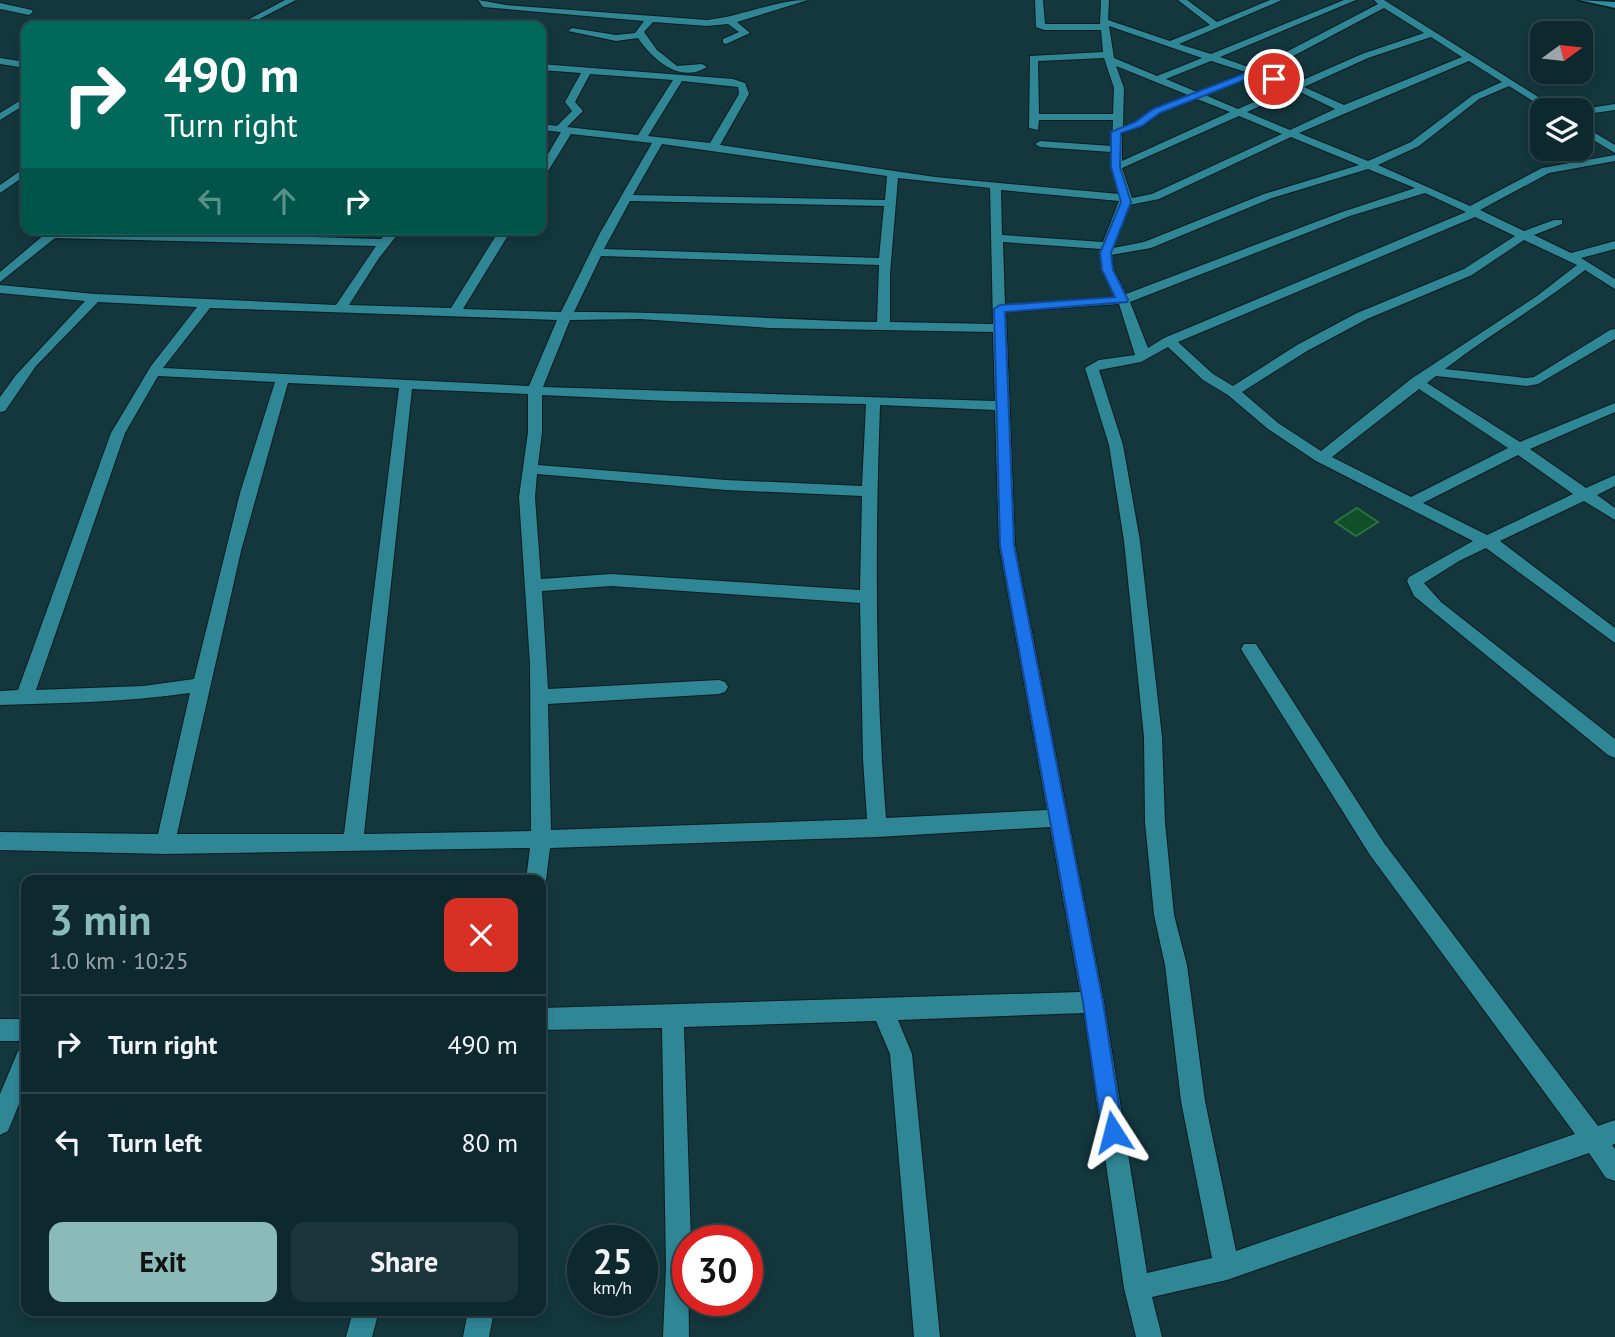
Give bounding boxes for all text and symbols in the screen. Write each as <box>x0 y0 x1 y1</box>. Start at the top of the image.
north arrow <box>1530 21 1592 84</box>
map controls <box>1530 21 1593 161</box>
text: 490 m <box>164 42 299 106</box>
icon: right <box>49 49 140 140</box>
pin <box>1244 49 1304 109</box>
icon: arrive <box>1255 60 1293 98</box>
button: layers <box>1530 98 1593 161</box>
text: Turn right <box>164 104 298 146</box>
icon: left <box>192 182 230 220</box>
icon: ahead <box>265 182 303 220</box>
icon: right <box>338 182 376 220</box>
text: 3 min <box>49 892 151 947</box>
button: close <box>444 898 518 972</box>
text: 1.0 km · 10:25 <box>49 946 188 975</box>
icon: right <box>49 1025 87 1063</box>
text: Turn right <box>108 1028 217 1061</box>
text: 490 m <box>447 1028 518 1061</box>
position arrow <box>1076 1095 1150 1169</box>
icon: left <box>49 1123 87 1161</box>
text: Turn left <box>108 1126 202 1159</box>
text: 80 m <box>462 1126 518 1159</box>
button: Exit <box>49 1222 277 1302</box>
button: Share <box>291 1222 518 1302</box>
speed limit sign: 30 <box>672 1225 763 1316</box>
text: 25 <box>593 1238 632 1284</box>
text: km/h <box>593 1276 632 1299</box>

